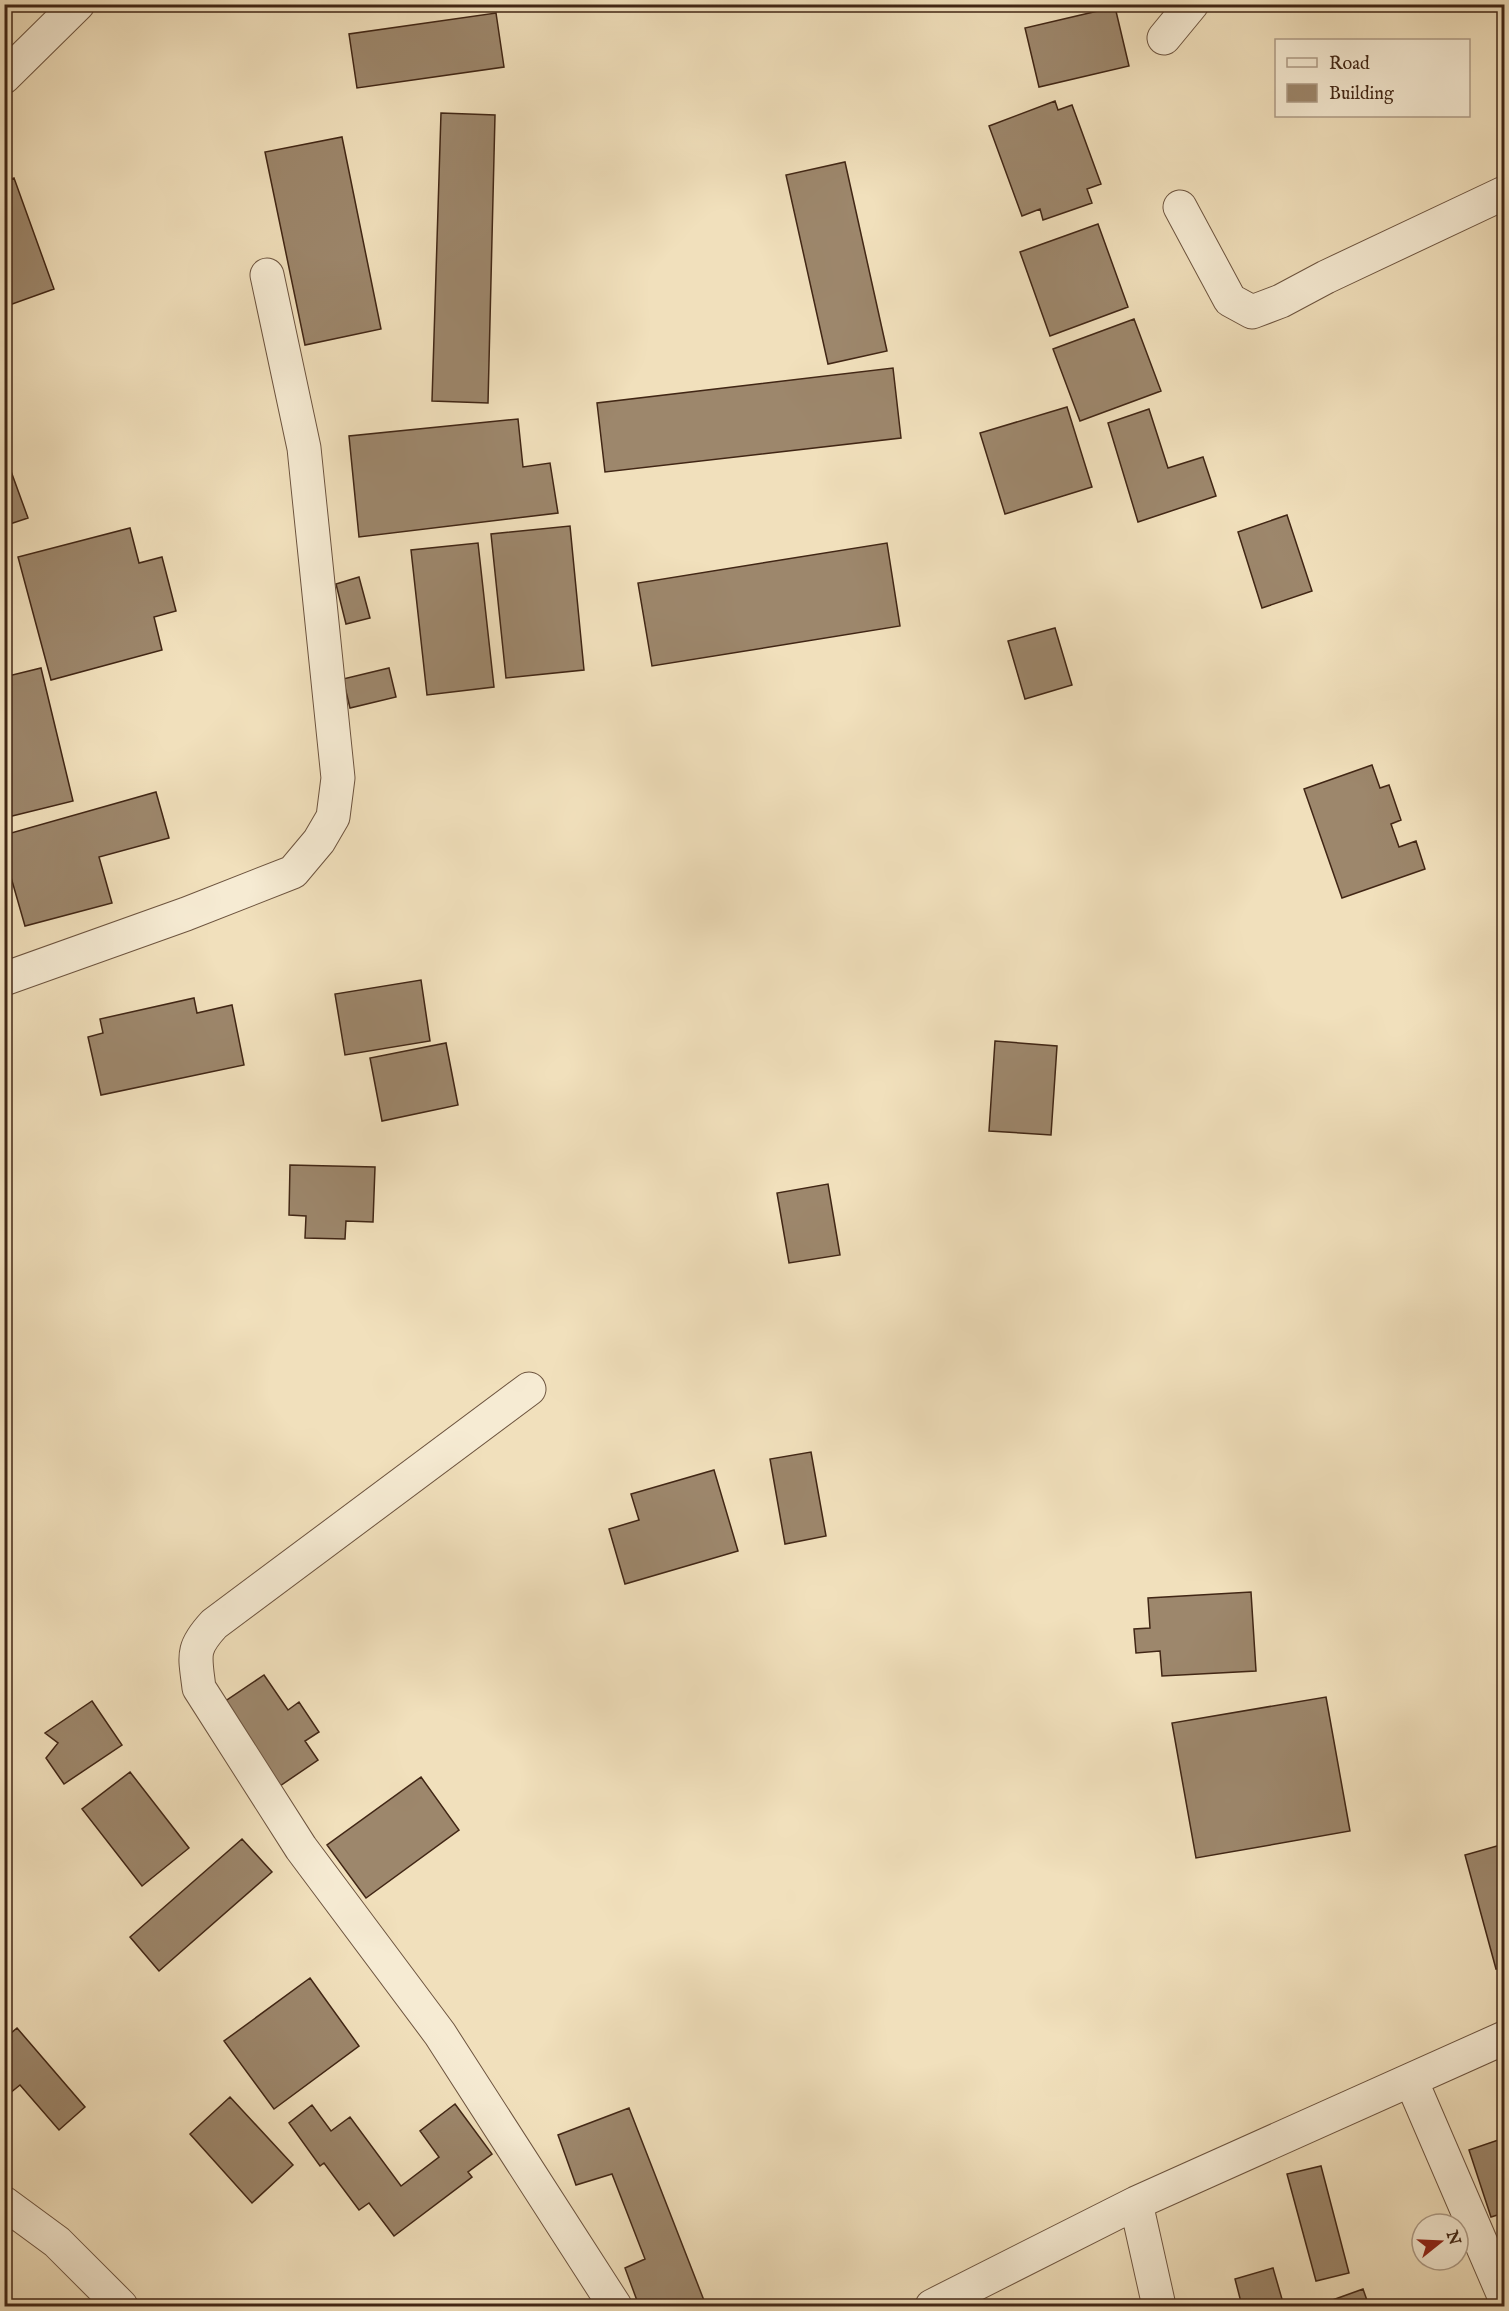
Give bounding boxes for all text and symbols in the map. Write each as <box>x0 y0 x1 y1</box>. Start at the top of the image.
legend <box>1275 39 1470 117</box>
text: Road <box>1329 53 1370 76</box>
text: Building <box>1329 83 1394 106</box>
north arrow <box>1410 2212 1470 2272</box>
text: N <box>1440 2227 1464 2248</box>

